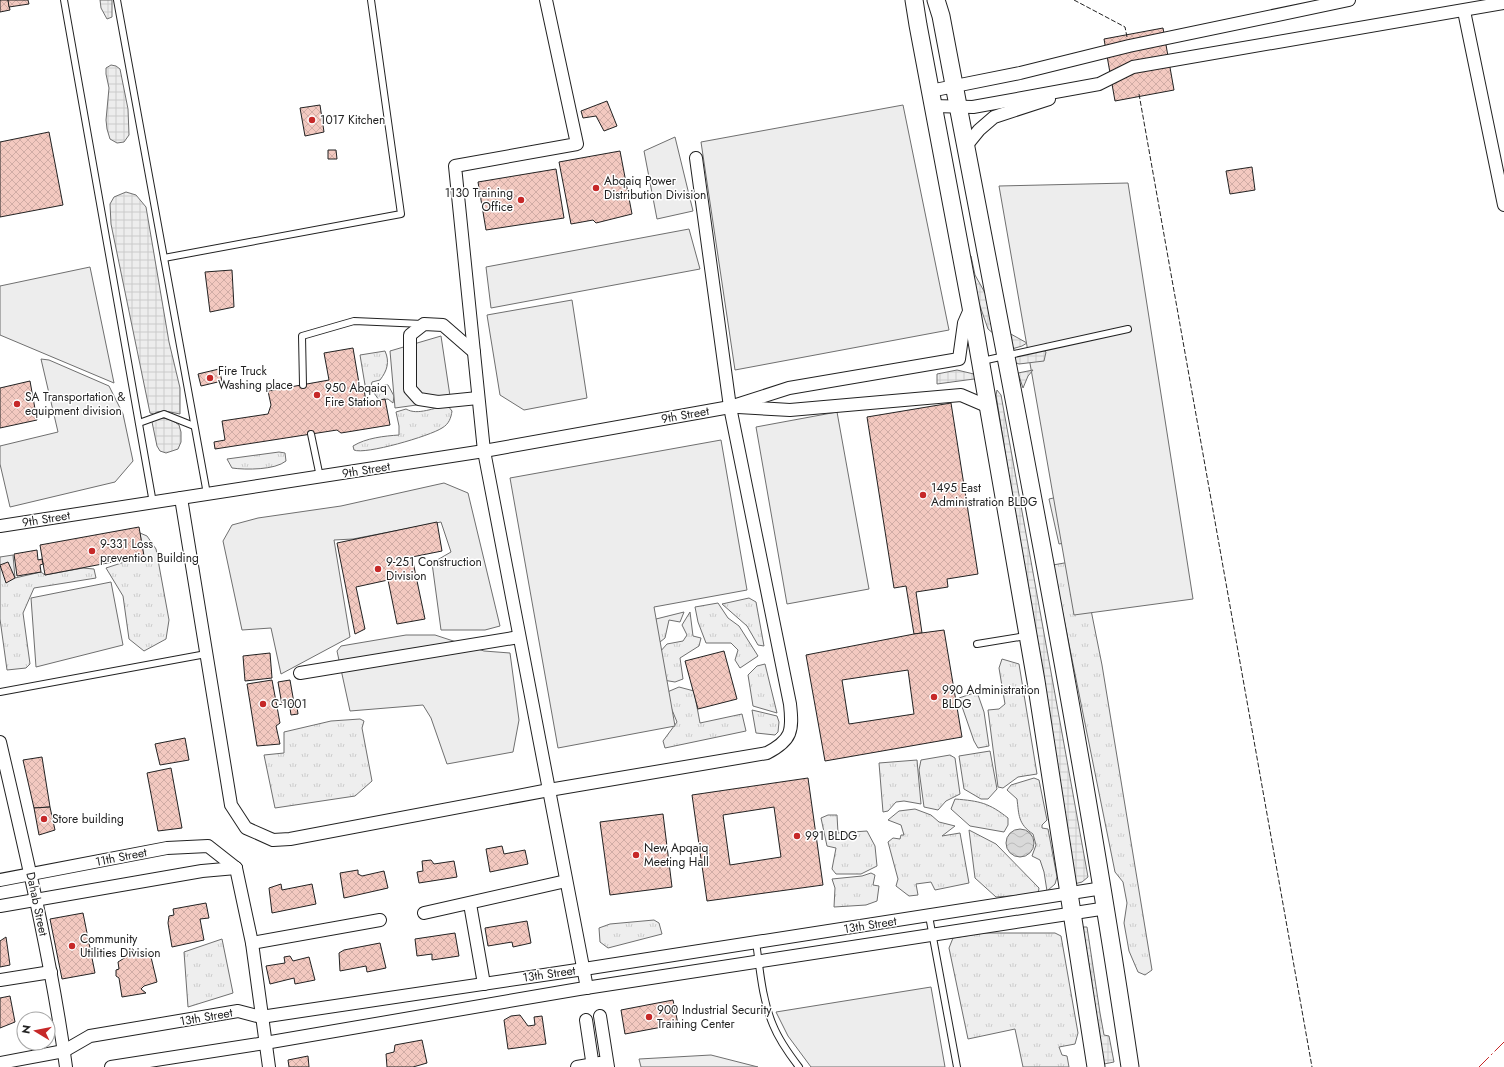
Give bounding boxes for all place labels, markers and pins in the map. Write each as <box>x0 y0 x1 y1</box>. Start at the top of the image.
place label: 1017 Kitchen <box>320 111 385 129</box>
marker: 1017 Kitchen <box>307 115 317 125</box>
place label: Abqaiq Power Distribution Division <box>604 172 706 204</box>
marker: Abqaiq Power Distribution Division <box>591 183 601 193</box>
place label: 1130 Training Office <box>445 184 513 216</box>
marker: 1130 Training Office <box>516 195 526 205</box>
place label: Fire Truck Washing place <box>218 362 293 394</box>
marker: Fire Truck Washing place <box>205 373 215 383</box>
place label: 950 Abqaiq Fire Station <box>325 379 387 411</box>
place label: SA Transportation & equipment division <box>25 388 125 420</box>
marker: 950 Abqaiq Fire Station <box>312 390 322 400</box>
marker: SA Transportation & equipment division <box>12 399 22 409</box>
place label: 1495 East Administration BLDG <box>931 479 1037 511</box>
marker: 1495 East Administration BLDG <box>918 490 928 500</box>
place label: 9-331 Loss prevention Building <box>100 535 199 567</box>
marker: 9-331 Loss prevention Building <box>87 546 97 556</box>
place label: 9-251 Construction Division <box>386 553 482 585</box>
marker: 9-251 Construction Division <box>373 564 383 574</box>
place label: 990 Administration BLDG <box>942 681 1040 713</box>
marker: 990 Administration BLDG <box>929 692 939 702</box>
place label: C-1001 <box>271 695 307 713</box>
marker: C-1001 <box>258 699 268 709</box>
place label: Store building <box>52 810 124 828</box>
marker: Store building <box>39 814 49 824</box>
place label: 991 BLDG <box>805 827 857 845</box>
marker: 991 BLDG <box>792 831 802 841</box>
place label: New Apqaiq Meeting Hall <box>644 839 709 871</box>
marker: New Apqaiq Meeting Hall <box>631 850 641 860</box>
place label: Community Utilities Division <box>80 930 161 962</box>
marker: Community Utilities Division <box>67 941 77 951</box>
place label: 900 Industrial Security Training Center <box>657 1001 772 1033</box>
marker: 900 Industrial Security Training Center <box>644 1012 654 1022</box>

